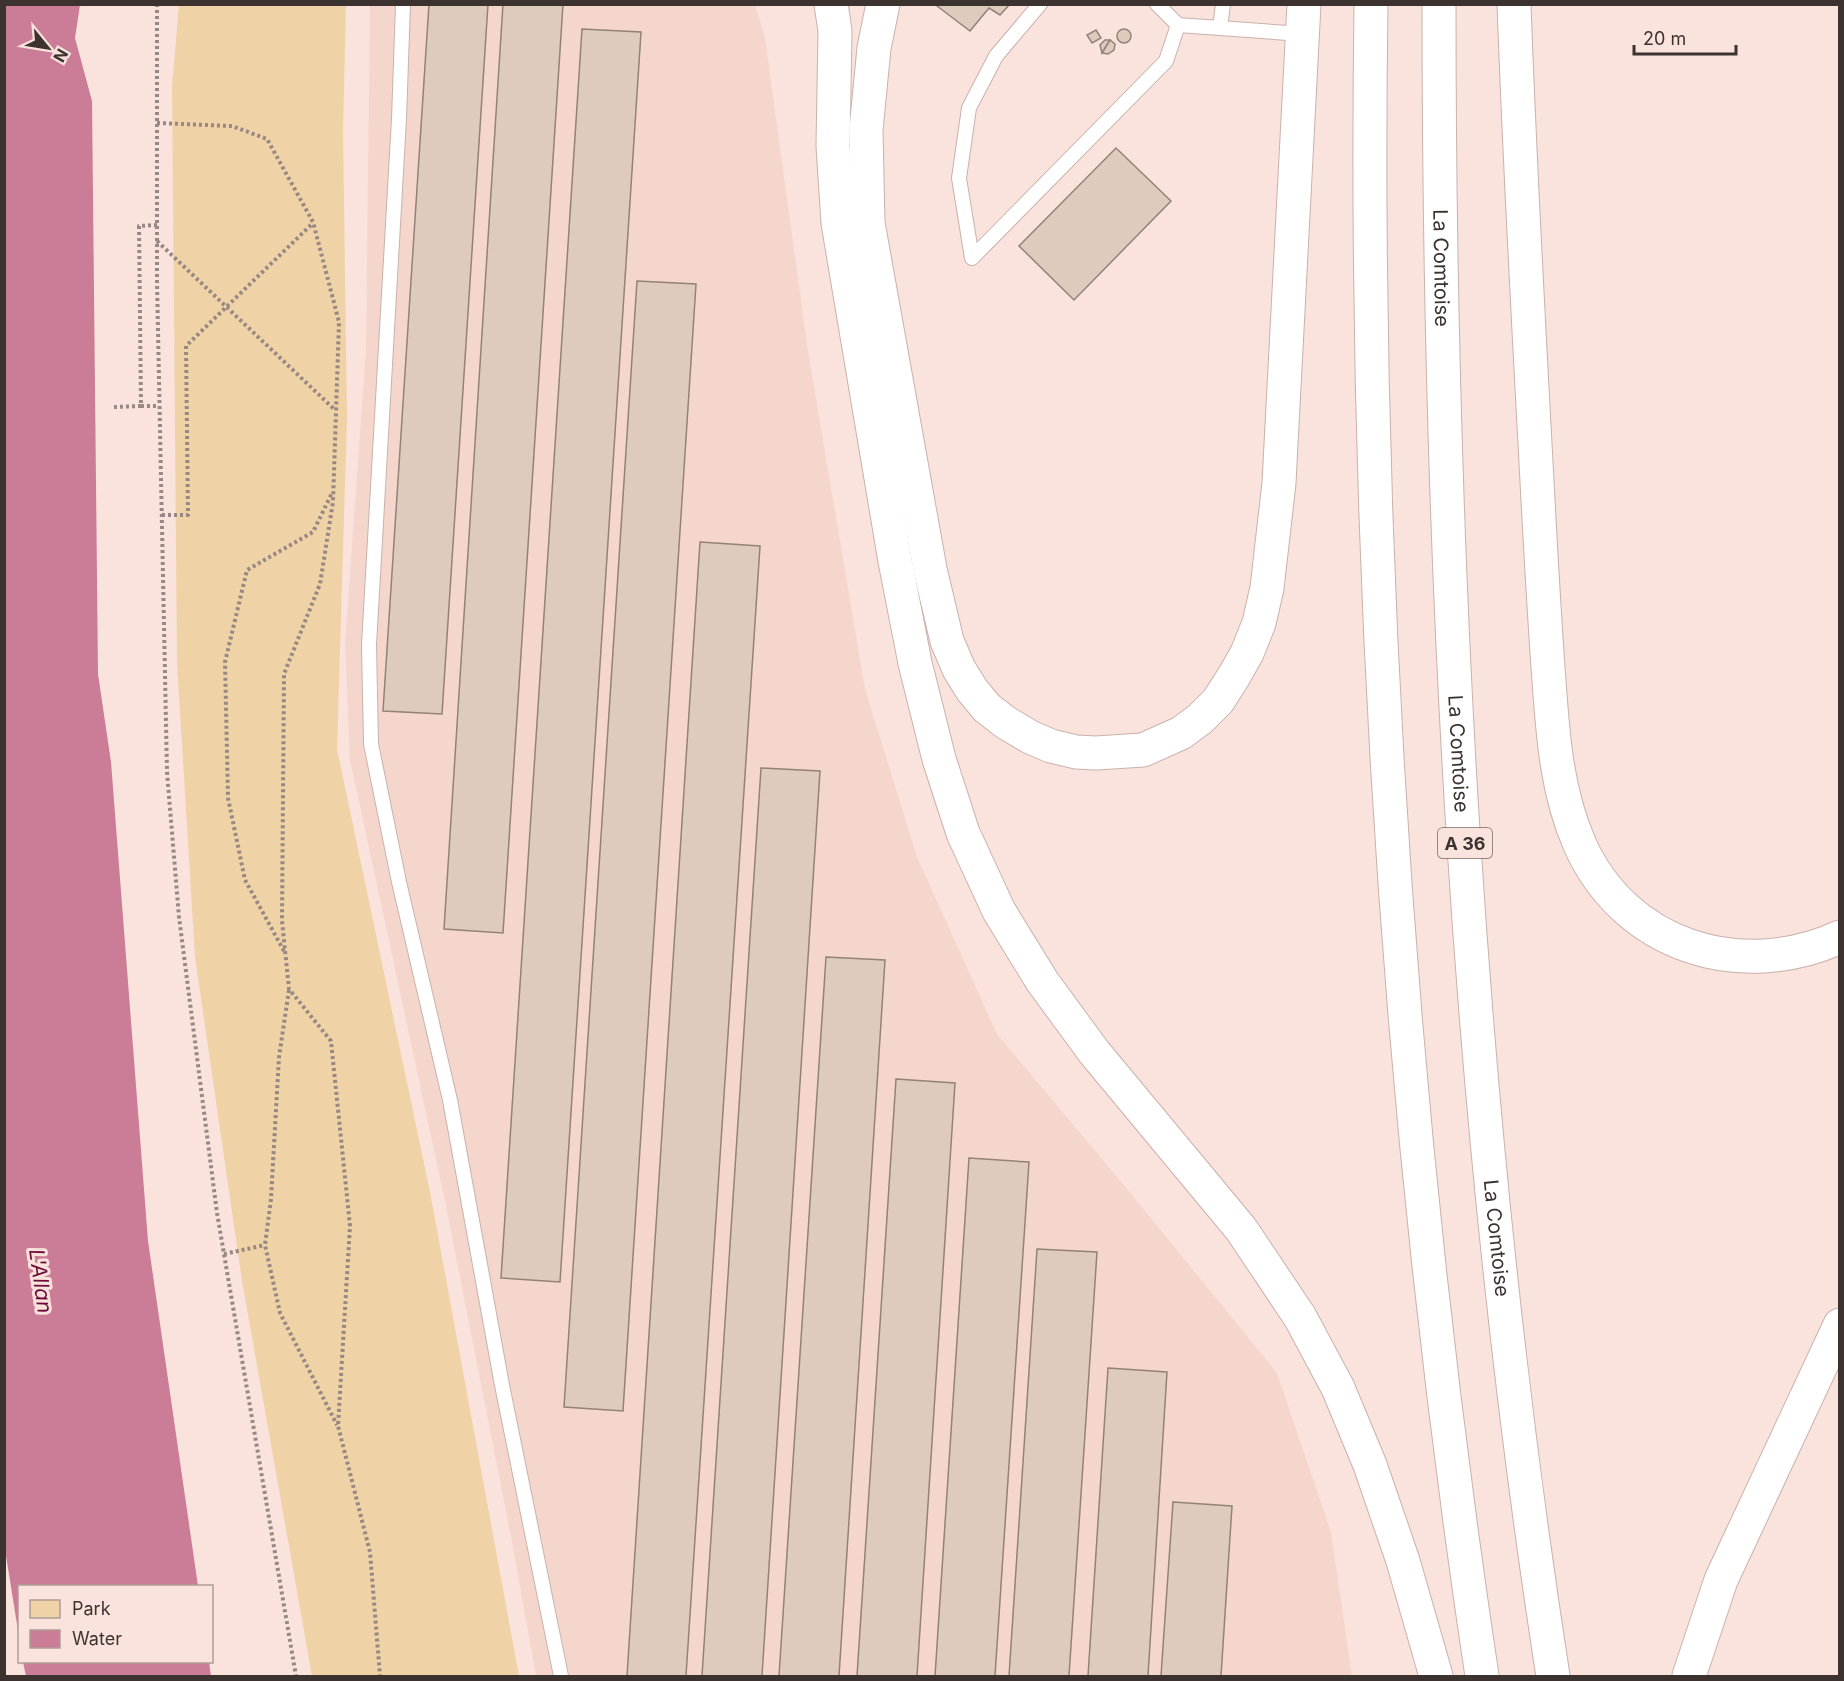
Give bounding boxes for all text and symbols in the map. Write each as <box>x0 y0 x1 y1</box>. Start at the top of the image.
north arrow <box>18 18 78 78</box>
scale bar <box>1634 18 1736 56</box>
text: 20 m <box>1643 28 1686 49</box>
text: N <box>49 45 73 66</box>
street label: La Comtoise <box>1428 209 1454 327</box>
street label: La Comtoise <box>1443 694 1474 813</box>
road number: A 36 <box>1438 828 1492 858</box>
street label: La Comtoise <box>1479 1178 1515 1298</box>
water label: L'Allan <box>24 1247 58 1315</box>
legend <box>18 1585 213 1663</box>
text: Park <box>72 1598 111 1619</box>
text: Water <box>72 1628 122 1649</box>

